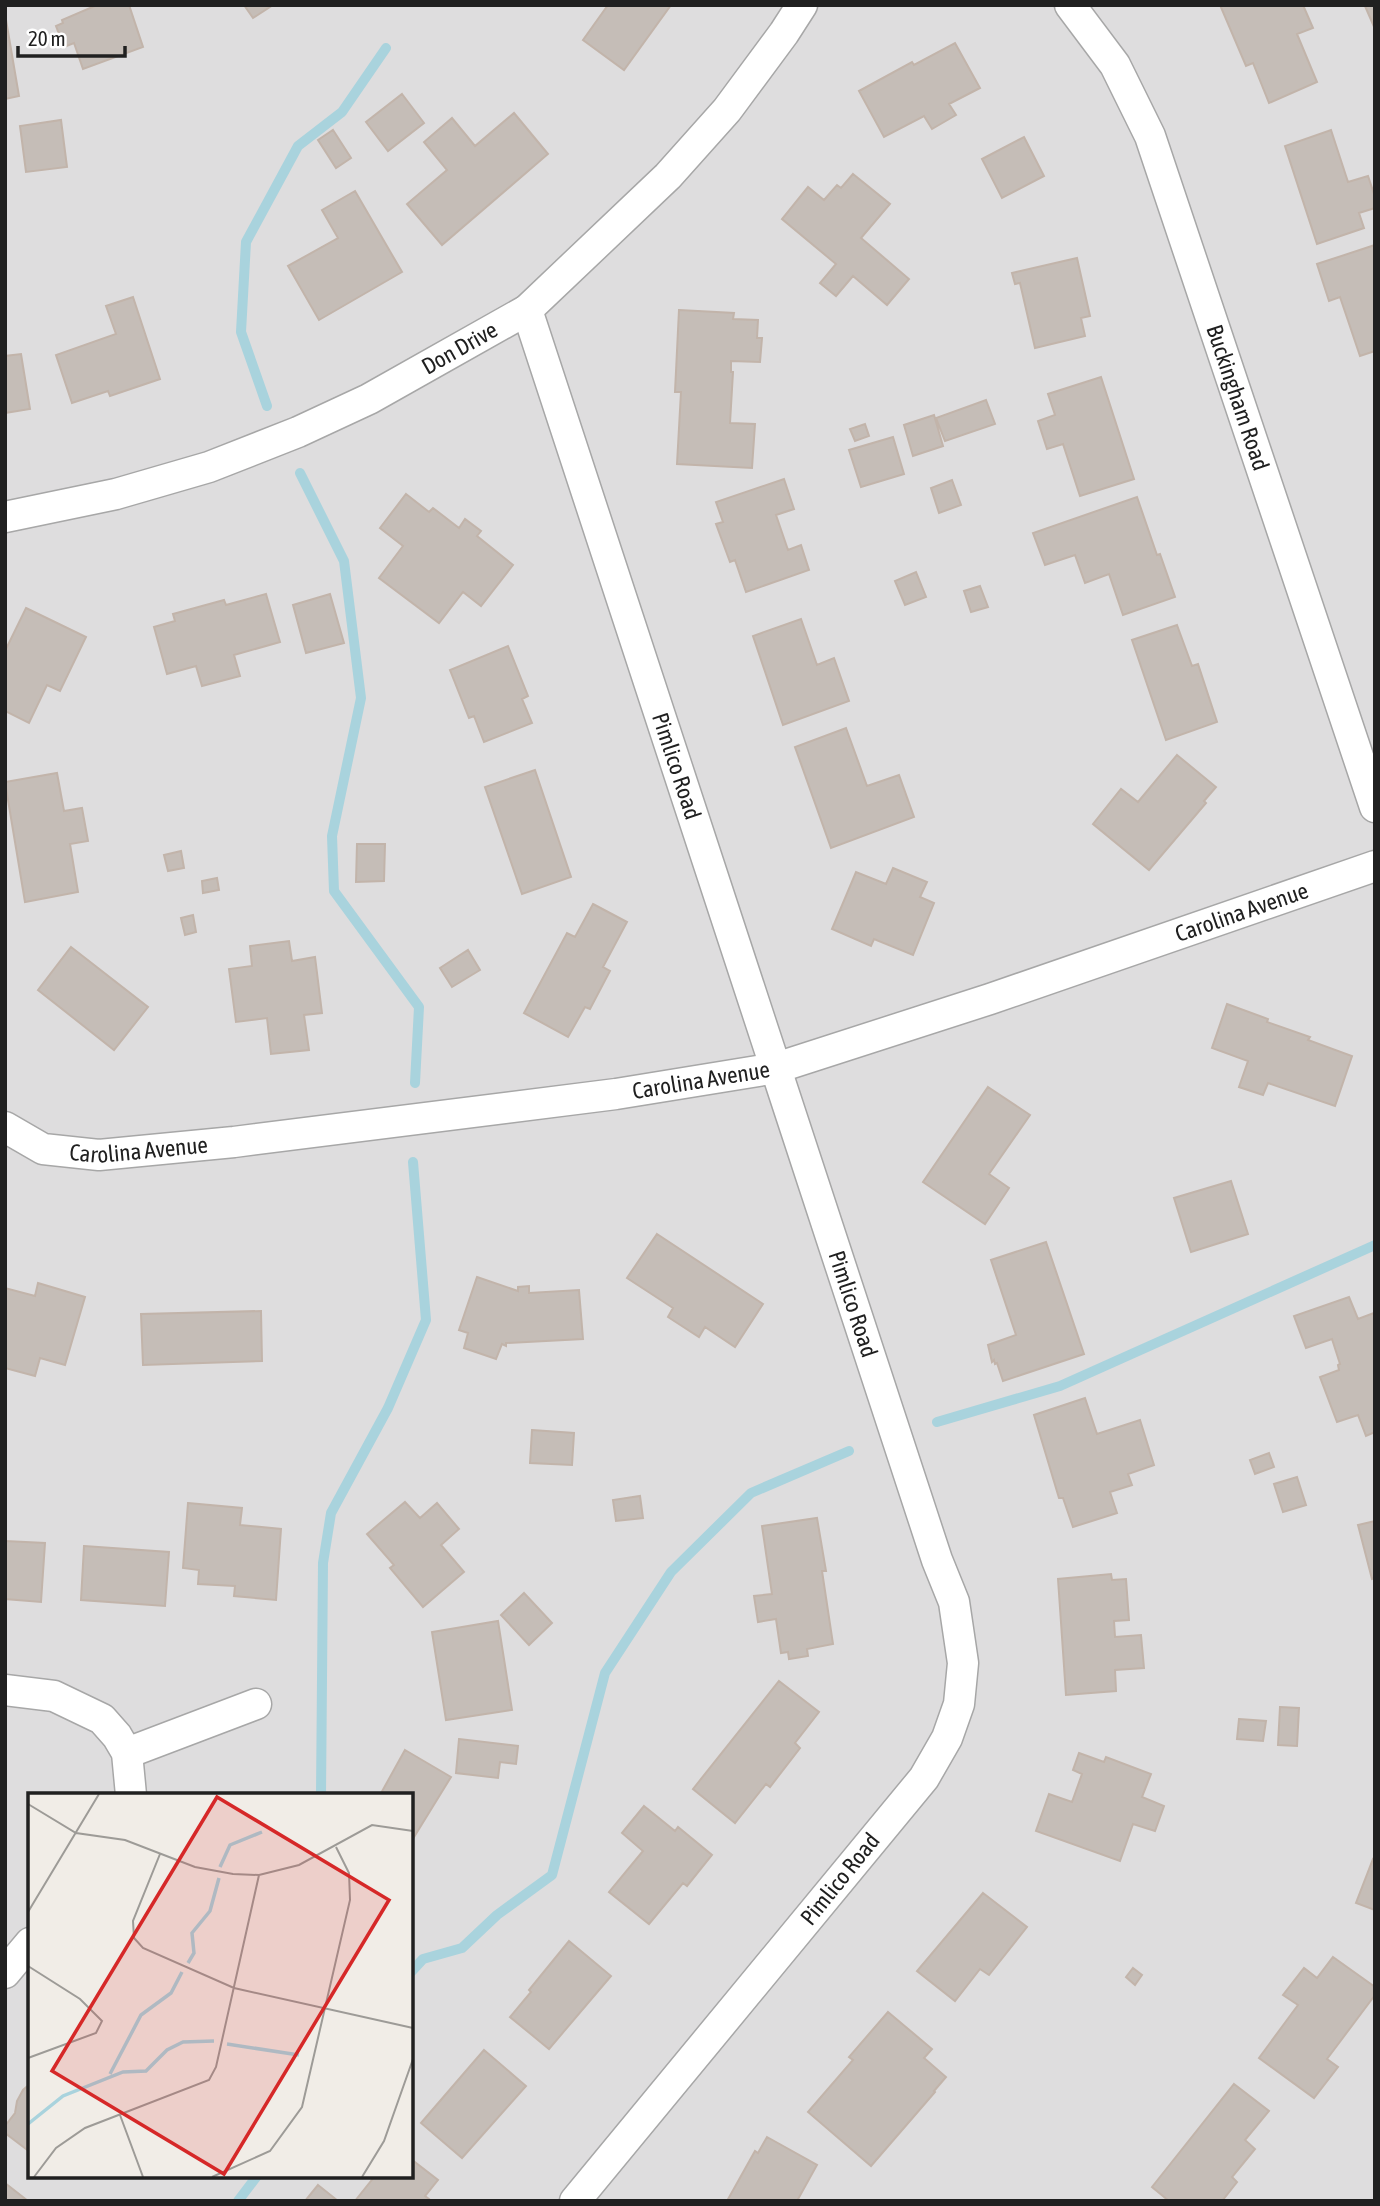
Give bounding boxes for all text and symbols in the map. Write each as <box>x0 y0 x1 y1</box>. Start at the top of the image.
scale bar <box>18 14 124 58</box>
text: 20 m <box>28 26 66 50</box>
street label: Don Drive <box>417 316 502 380</box>
street label: Buckingham Road <box>1201 321 1274 474</box>
street label: Pimlico Road <box>647 710 706 823</box>
street label: Carolina Avenue <box>1172 877 1311 947</box>
street label: Carolina Avenue <box>630 1056 772 1104</box>
street label: Carolina Avenue <box>68 1132 209 1168</box>
street label: Pimlico Road <box>823 1247 883 1360</box>
inset map <box>28 1793 413 2178</box>
street label: Pimlico Road <box>795 1828 885 1930</box>

